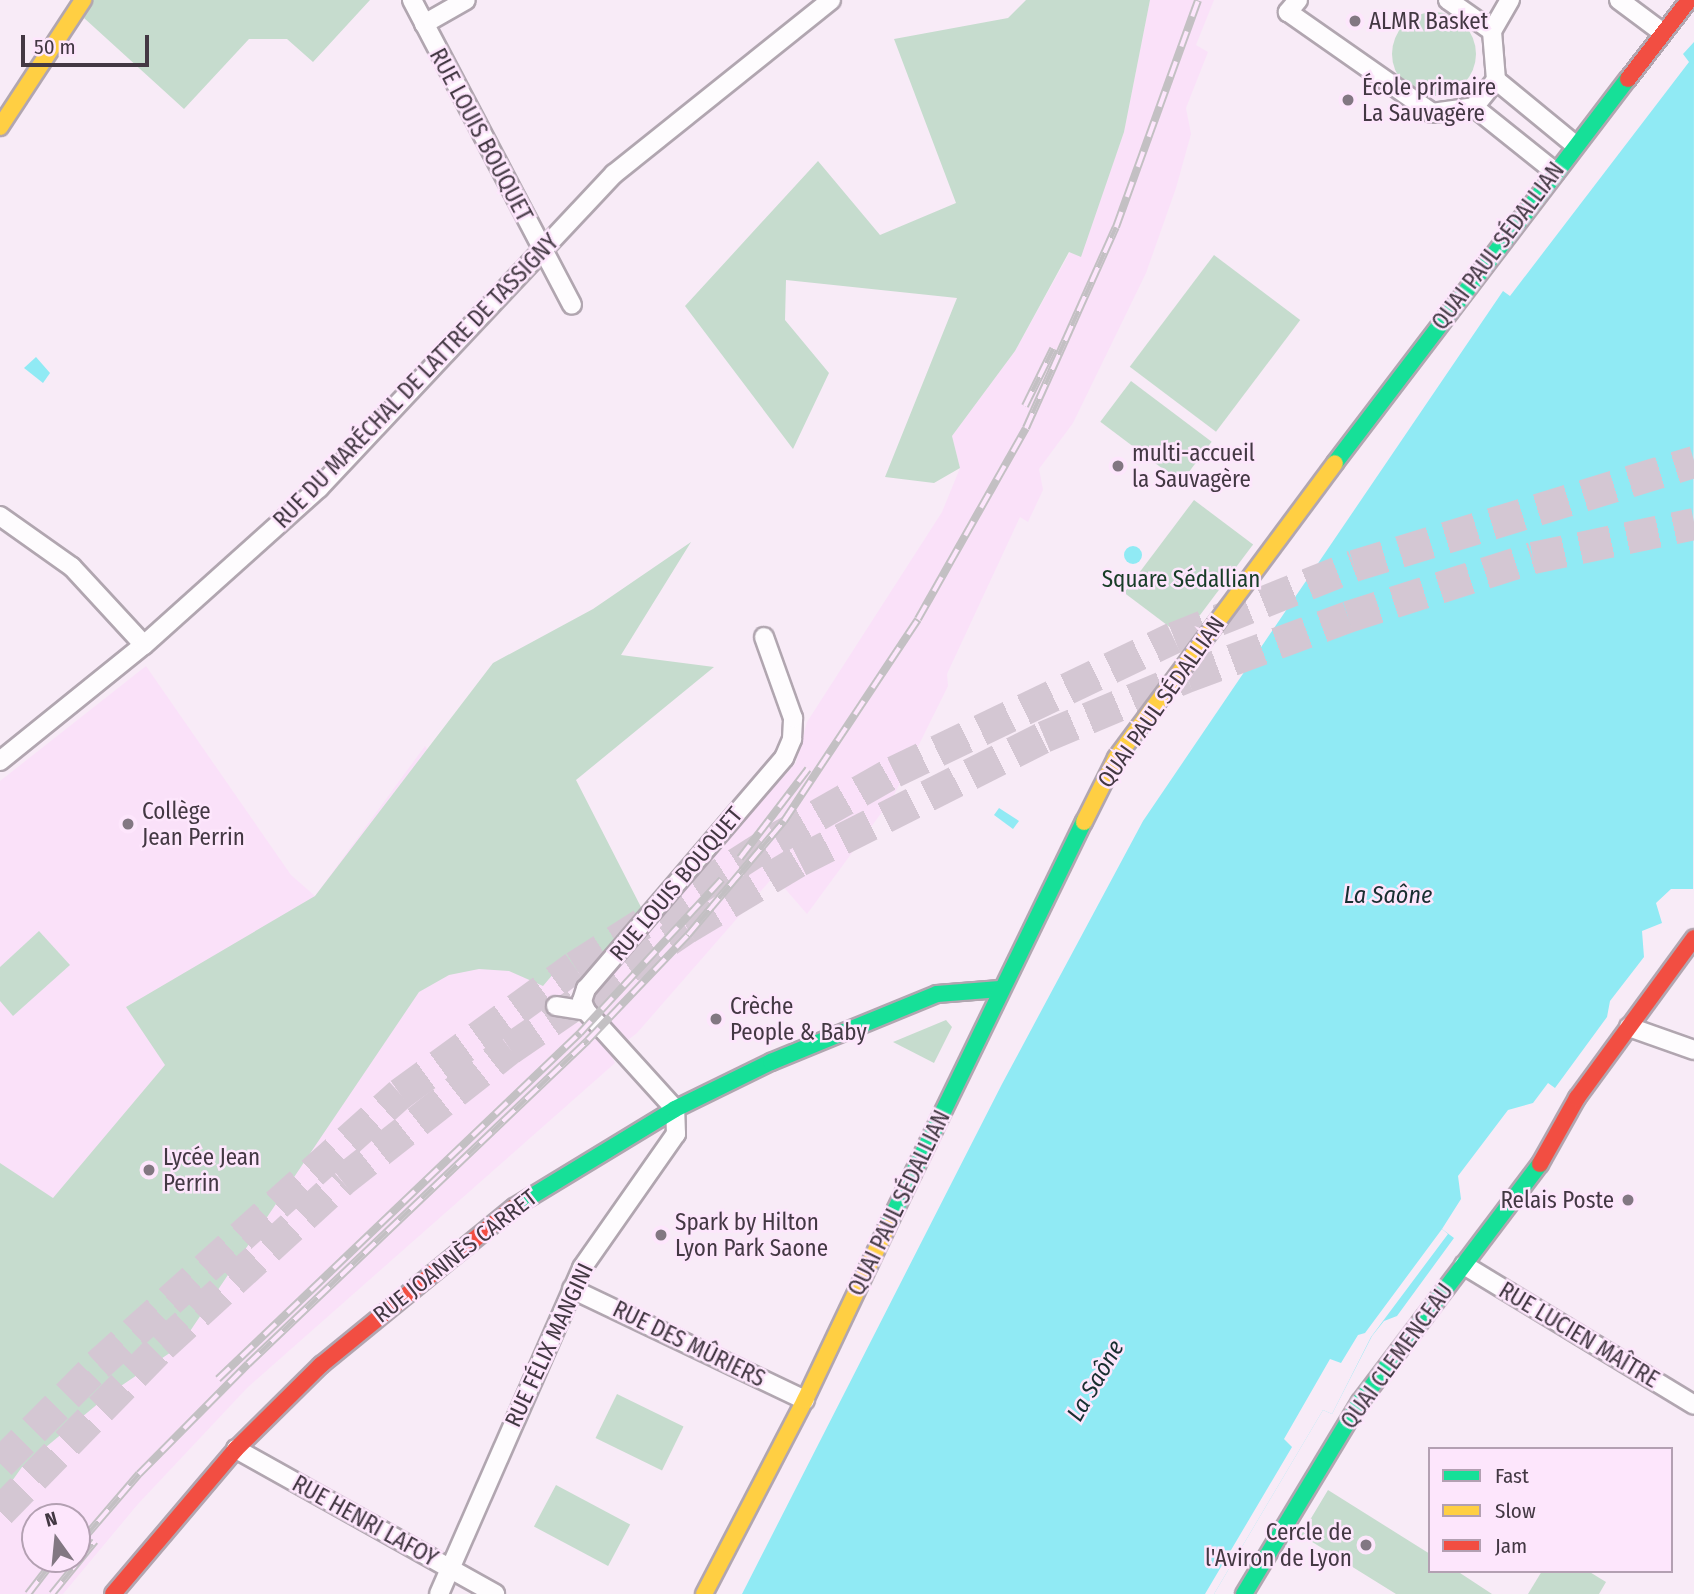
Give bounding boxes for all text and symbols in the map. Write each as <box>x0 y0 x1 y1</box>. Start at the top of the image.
place label: ALMR Basket <box>1369 7 1488 35</box>
marker: ALMR Basket <box>1347 13 1363 29</box>
scale bar <box>24 21 152 65</box>
text: 50 m <box>34 34 76 60</box>
street label: RUE LOUIS BOUQUET <box>424 44 538 226</box>
place label: École primaire La Sauvagère <box>1362 73 1496 127</box>
marker: École primaire La Sauvagère <box>1340 92 1356 108</box>
street label: QUAI PAUL SÉDALLIAN <box>1426 157 1570 335</box>
street label: RUE DU MARÉCHAL DE LATTRE DE TASSIGNY <box>268 228 564 534</box>
place label: multi-accueil la Sauvagère <box>1132 439 1255 493</box>
marker: multi-accueil la Sauvagère <box>1110 458 1126 474</box>
park label: Square Sédallian <box>1102 565 1260 593</box>
street label: QUAI PAUL SÉDALLIAN <box>1092 611 1230 793</box>
place label: Collège Jean Perrin <box>142 797 245 851</box>
street label: RUE LOUIS BOUQUET <box>604 802 748 966</box>
marker: Collège Jean Perrin <box>120 816 136 832</box>
water label: La Saône <box>1344 882 1432 910</box>
place label: Crèche People & Baby <box>730 992 867 1046</box>
marker: Crèche People & Baby <box>708 1011 724 1027</box>
street label: QUAI PAUL SÉDALLIAN <box>842 1106 956 1300</box>
place label: Lycée Jean Perrin <box>163 1143 260 1197</box>
marker: Lycée Jean Perrin <box>141 1162 157 1178</box>
street label: RUE JOANNÈS CARRET <box>368 1183 542 1329</box>
place label: Relais Poste <box>1500 1186 1614 1214</box>
marker: Relais Poste <box>1620 1192 1636 1208</box>
place label: Spark by Hilton Lyon Park Saone <box>675 1208 828 1262</box>
marker: Spark by Hilton Lyon Park Saone <box>653 1227 669 1243</box>
street label: RUE FÉLIX MANGINI <box>499 1259 599 1431</box>
street label: RUE LUCIEN MAÎTRE <box>1494 1276 1664 1394</box>
street label: QUAI CLEMENCEAU <box>1335 1278 1459 1434</box>
street label: RUE DES MÛRIERS <box>608 1295 770 1393</box>
water label: La Saône <box>1061 1335 1131 1427</box>
legend <box>1428 1447 1673 1573</box>
text: Fast <box>1495 1463 1529 1489</box>
street label: RUE HENRI LAFOY <box>288 1470 442 1572</box>
text: Slow <box>1495 1498 1536 1524</box>
north arrow <box>21 1503 91 1573</box>
text: N <box>42 1507 59 1532</box>
place label: Cercle de l'Aviron de Lyon <box>1205 1518 1352 1572</box>
text: Jam <box>1495 1533 1527 1559</box>
marker: Cercle de l'Aviron de Lyon <box>1358 1537 1374 1553</box>

